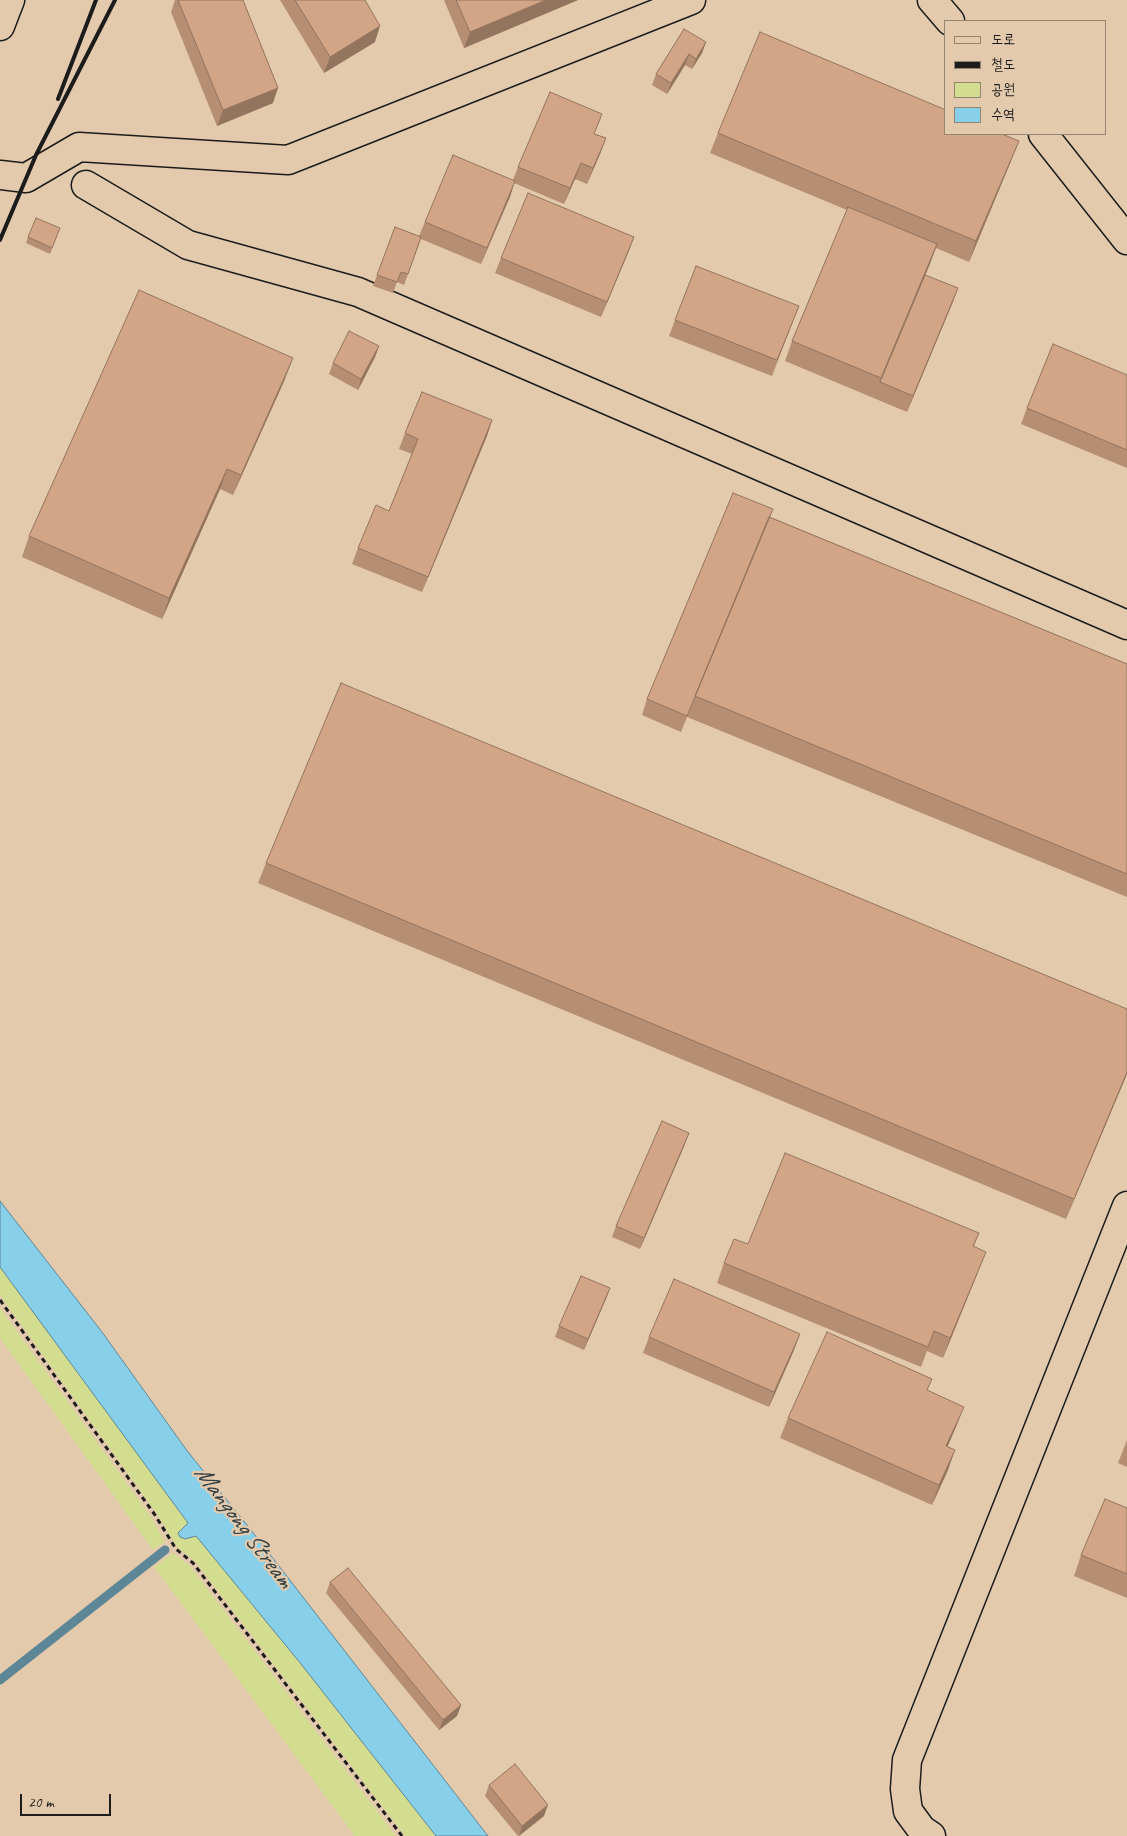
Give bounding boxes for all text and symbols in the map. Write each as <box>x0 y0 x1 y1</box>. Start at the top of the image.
legend <box>944 20 1107 135</box>
text: 도로 <box>991 30 1015 49</box>
text: 철도 <box>991 55 1015 74</box>
text: 공원 <box>991 80 1015 99</box>
text: 수역 <box>991 105 1015 124</box>
water label: Mangong Stream <box>187 1460 299 1594</box>
scale bar <box>22 1784 114 1816</box>
text: 20 m <box>28 1793 54 1812</box>

